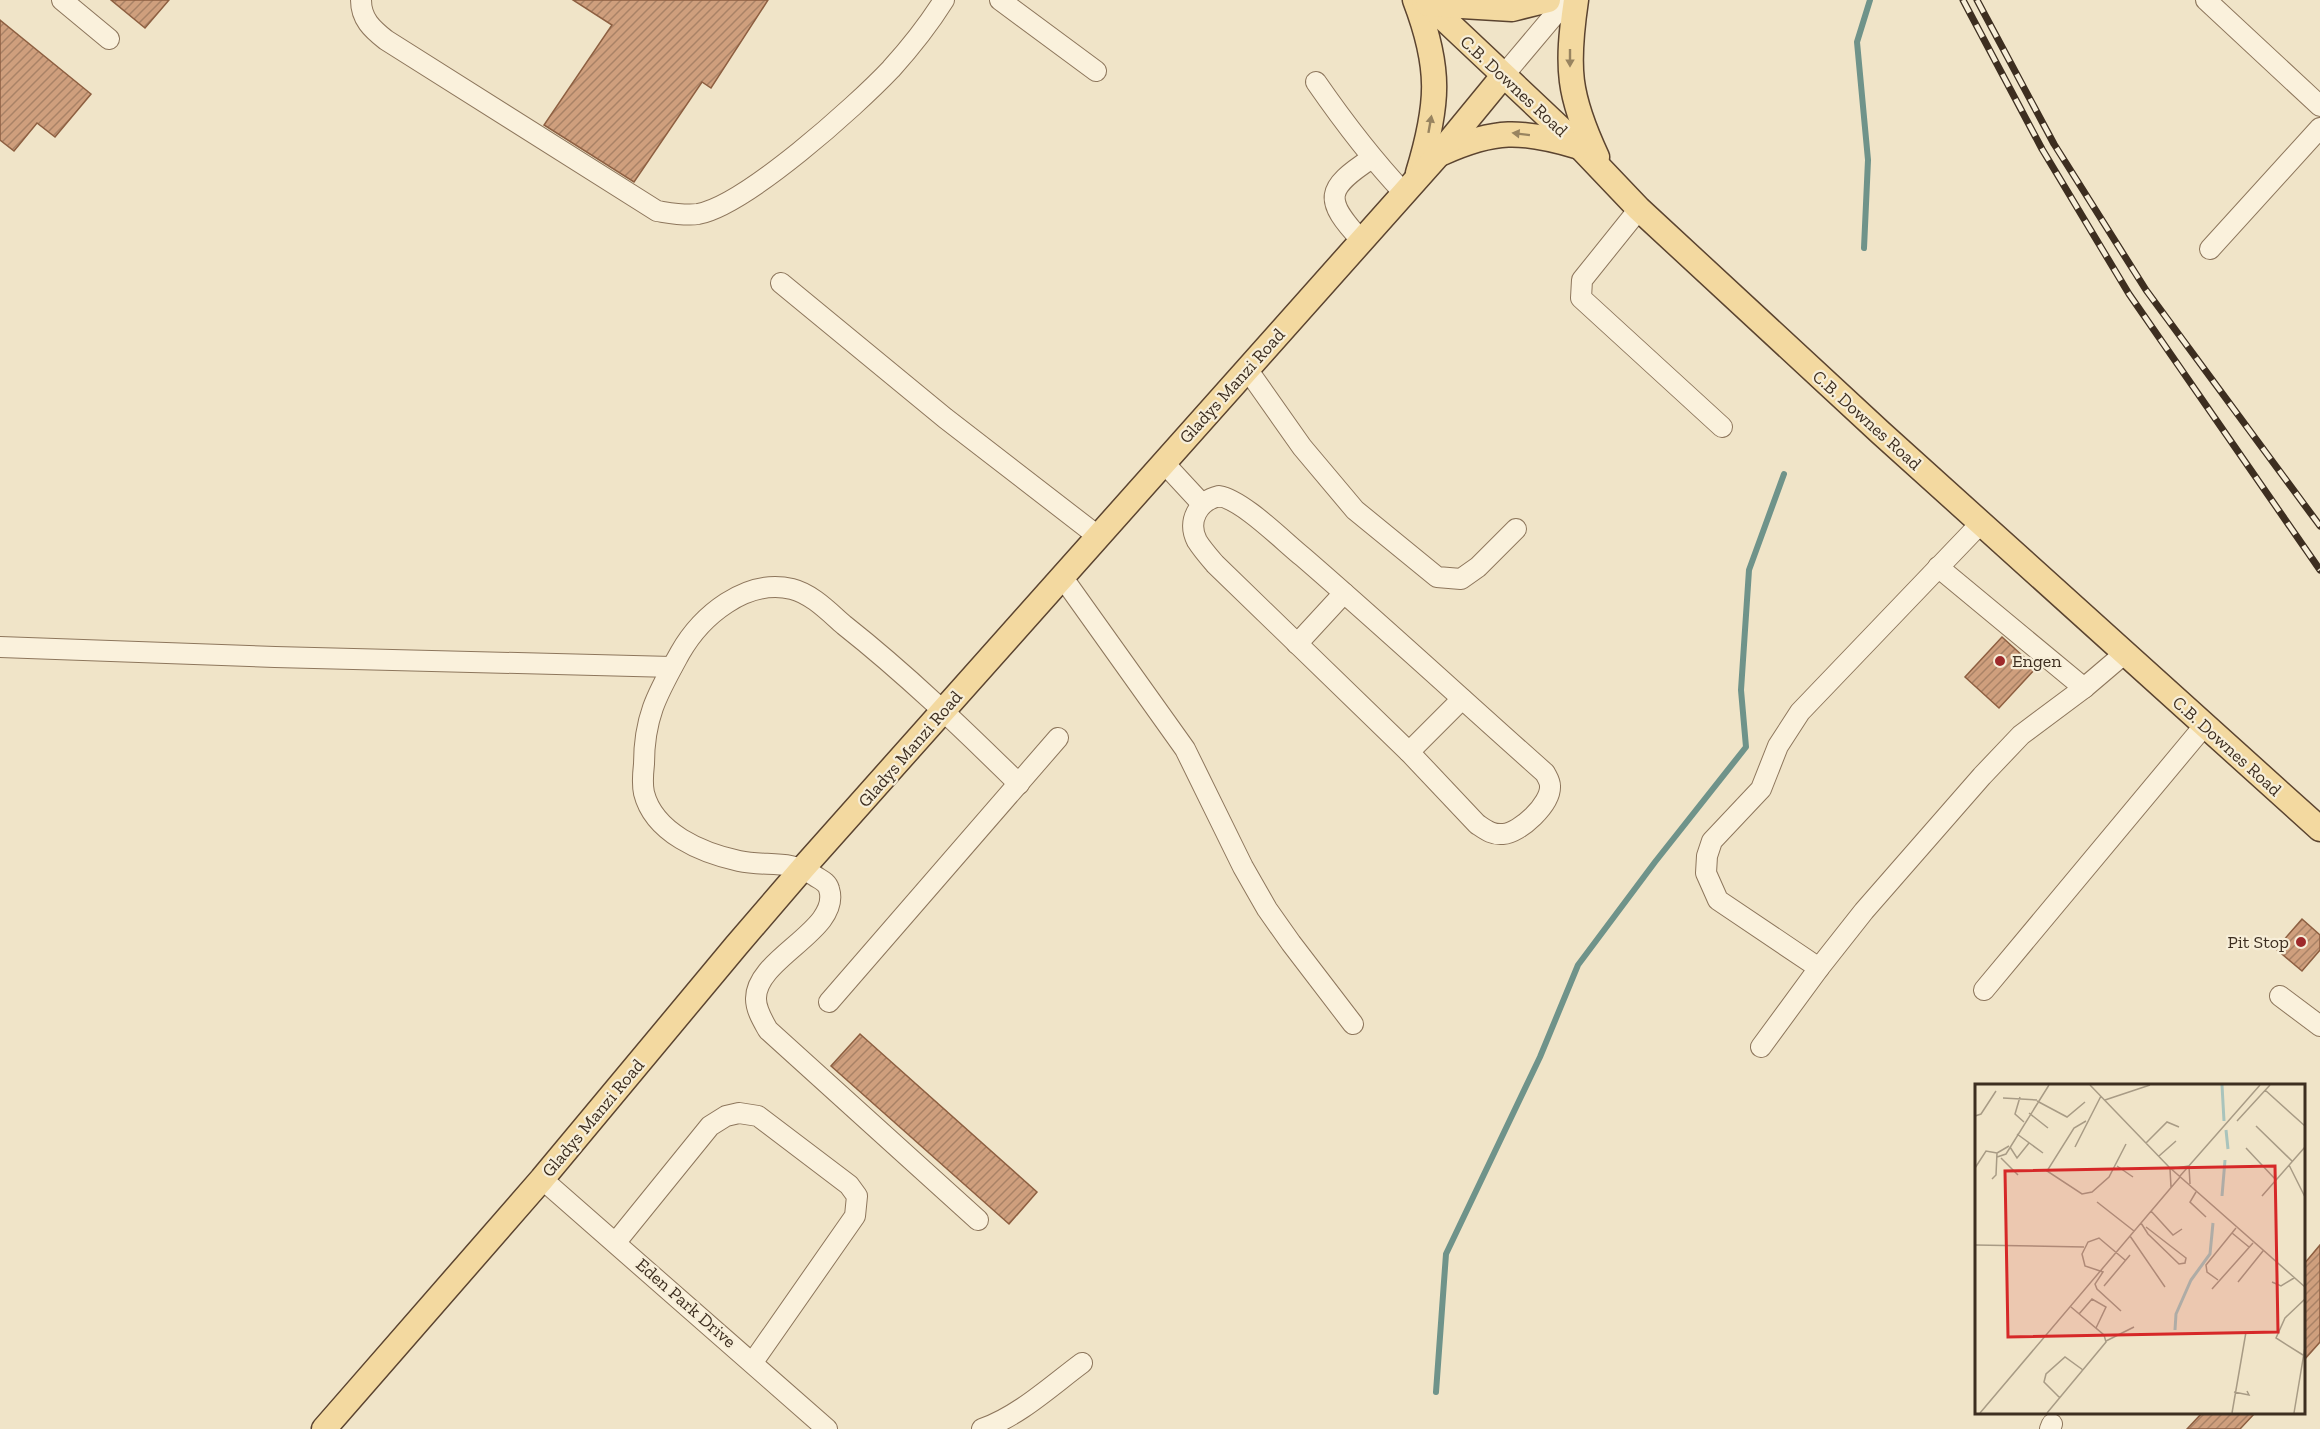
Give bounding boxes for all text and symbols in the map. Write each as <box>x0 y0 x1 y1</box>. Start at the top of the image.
street label: C.B. Downes Road <box>1456 30 1572 142</box>
one-way arrow <box>1565 49 1575 68</box>
one-way arrow <box>1426 115 1435 134</box>
one-way arrow <box>1512 130 1531 139</box>
street label: Gladys Manzi Road <box>1174 324 1290 448</box>
street label: C.B. Downes Road <box>1808 365 1926 475</box>
place label: Engen <box>2012 650 2062 672</box>
marker: Engen <box>1993 654 2007 668</box>
street label: Gladys Manzi Road <box>853 686 967 812</box>
street label: C.B. Downes Road <box>2168 691 2286 801</box>
place label: Pit Stop <box>2227 931 2289 953</box>
marker: Pit Stop <box>2294 935 2308 949</box>
street label: Gladys Manzi Road <box>537 1054 649 1182</box>
inset map <box>1975 1084 2305 1414</box>
street label: Eden Park Drive <box>631 1254 741 1352</box>

